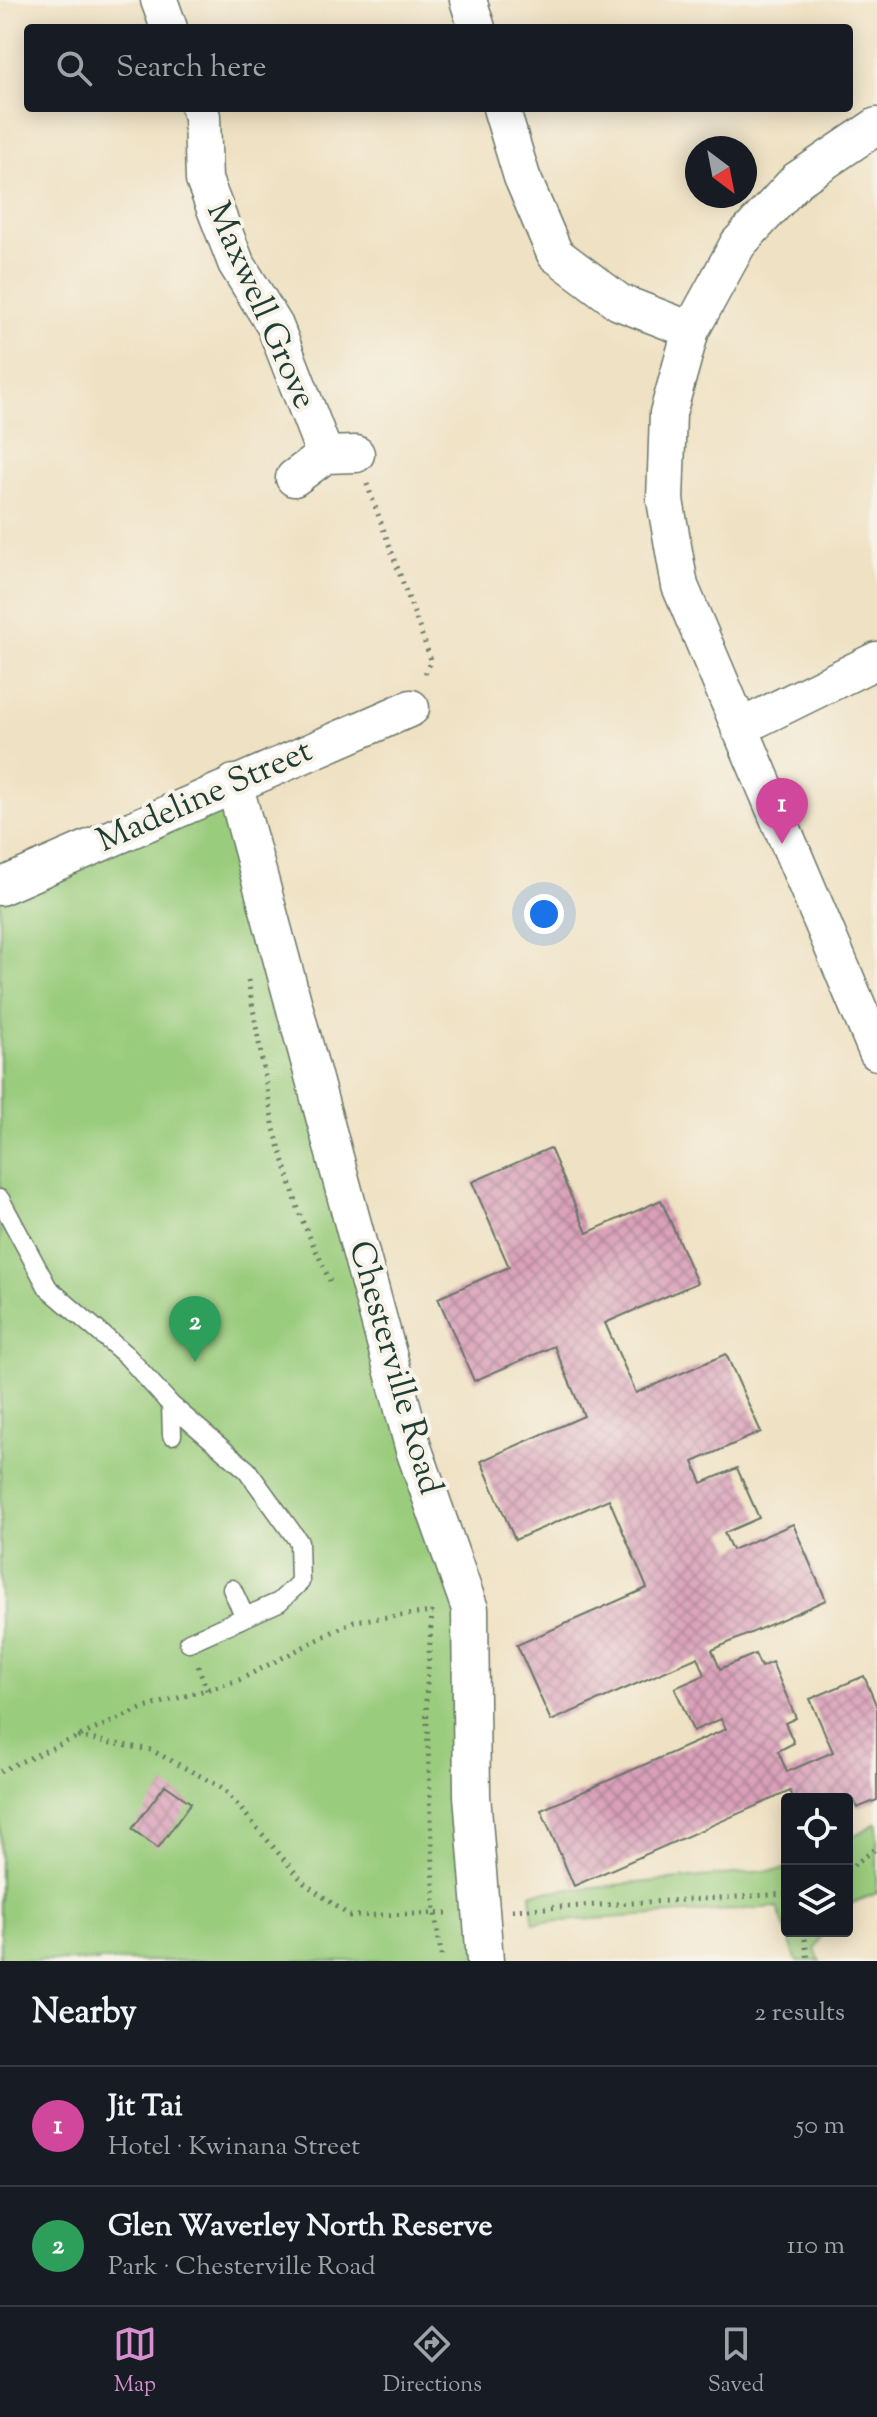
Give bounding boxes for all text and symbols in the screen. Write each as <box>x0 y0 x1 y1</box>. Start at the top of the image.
search box <box>24 24 853 112</box>
icon: search <box>52 46 96 90</box>
text: Search here <box>116 47 266 90</box>
north arrow <box>685 136 757 208</box>
street label: Maxwell Grove <box>192 195 328 417</box>
street label: Madeline Street <box>90 728 321 866</box>
pin: 1 <box>756 778 808 844</box>
your location <box>524 894 564 934</box>
street label: Chesterville Road <box>334 1235 454 1501</box>
pin: 2 <box>169 1296 221 1362</box>
map controls <box>781 1793 853 1937</box>
button: locate <box>781 1793 853 1865</box>
button: layers <box>781 1865 853 1937</box>
text: Nearby <box>32 1989 137 2038</box>
text: 2 results <box>754 1995 845 2032</box>
text: Jit Tai <box>108 2086 183 2129</box>
text: 1 <box>54 2108 62 2145</box>
text: 50 m <box>795 2108 845 2145</box>
text: Hotel · Kwinana Street <box>108 2129 360 2166</box>
text: Glen Waverley North Reserve <box>108 2206 492 2249</box>
text: 2 <box>52 2228 64 2265</box>
text: 110 m <box>787 2228 845 2265</box>
text: Park · Chesterville Road <box>108 2249 376 2286</box>
tab: Map <box>113 2322 157 2402</box>
tab: Directions <box>383 2322 482 2402</box>
tab: Saved <box>708 2322 764 2402</box>

